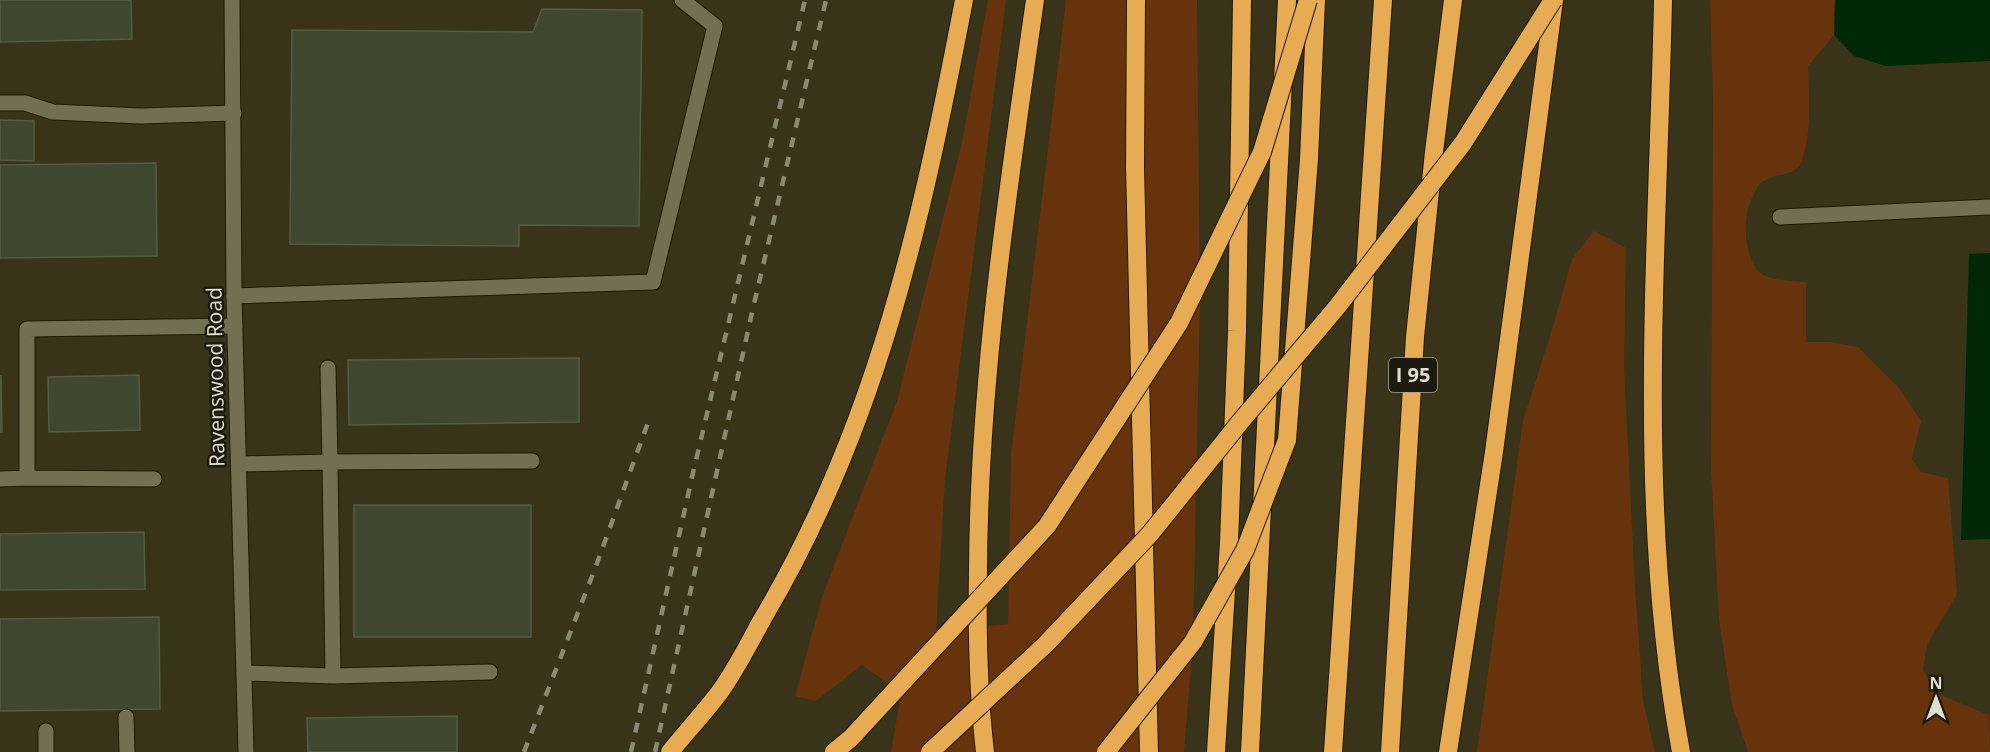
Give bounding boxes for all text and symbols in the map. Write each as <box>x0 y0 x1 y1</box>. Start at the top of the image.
street label: Ravenswood Road <box>199 287 231 467</box>
road number: I 95 <box>1389 358 1437 392</box>
north arrow <box>1906 668 1966 728</box>
text: N <box>1929 672 1943 694</box>

